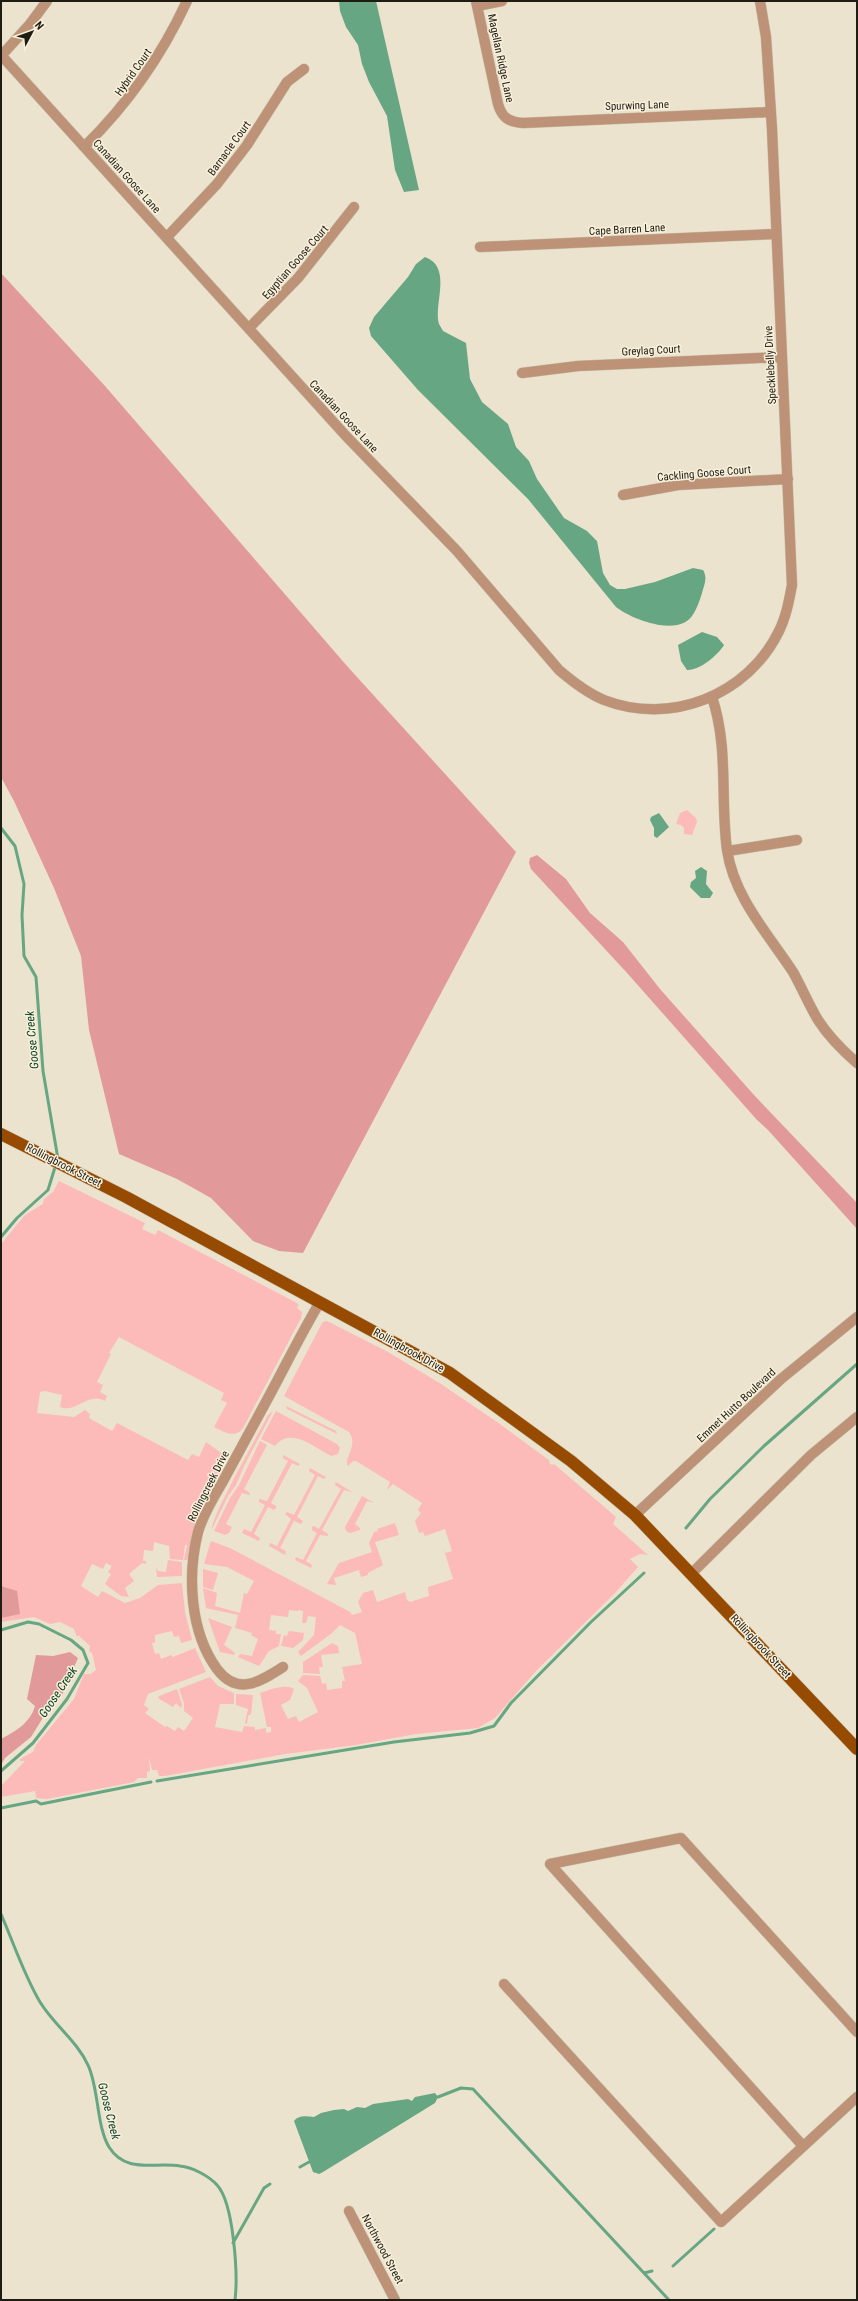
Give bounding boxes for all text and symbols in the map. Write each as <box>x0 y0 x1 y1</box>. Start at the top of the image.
north arrow <box>12 12 52 52</box>
street label: Magellan Ridge Lane <box>485 13 516 104</box>
text: N <box>32 19 46 33</box>
street label: Hybrid Court <box>112 46 154 98</box>
street label: Spurwing Lane <box>605 98 669 113</box>
street label: Barnacle Court <box>205 118 254 178</box>
street label: Canadian Goose Lane <box>90 137 163 216</box>
street label: Cape Barren Lane <box>588 221 666 238</box>
street label: Egyptian Goose Court <box>260 223 331 302</box>
street label: Specklebelly Drive <box>762 325 779 405</box>
street label: Greylag Court <box>621 342 681 359</box>
street label: Canadian Goose Lane <box>307 377 381 455</box>
street label: Cackling Goose Court <box>657 463 751 484</box>
water label: Goose Creek <box>22 1010 42 1070</box>
street label: Rollingbrook Street <box>24 1141 104 1190</box>
street label: Rollingbrook Drive <box>371 1326 446 1375</box>
street label: Emmet Hutto Boulevard <box>694 1366 778 1445</box>
street label: Rollingcreek Drive <box>185 1449 232 1524</box>
street label: Rollingbrook Street <box>728 1612 794 1681</box>
water label: Goose Creek <box>36 1663 81 1720</box>
water label: Goose Creek <box>95 2081 123 2142</box>
street label: Northwood Street <box>359 2212 406 2286</box>

